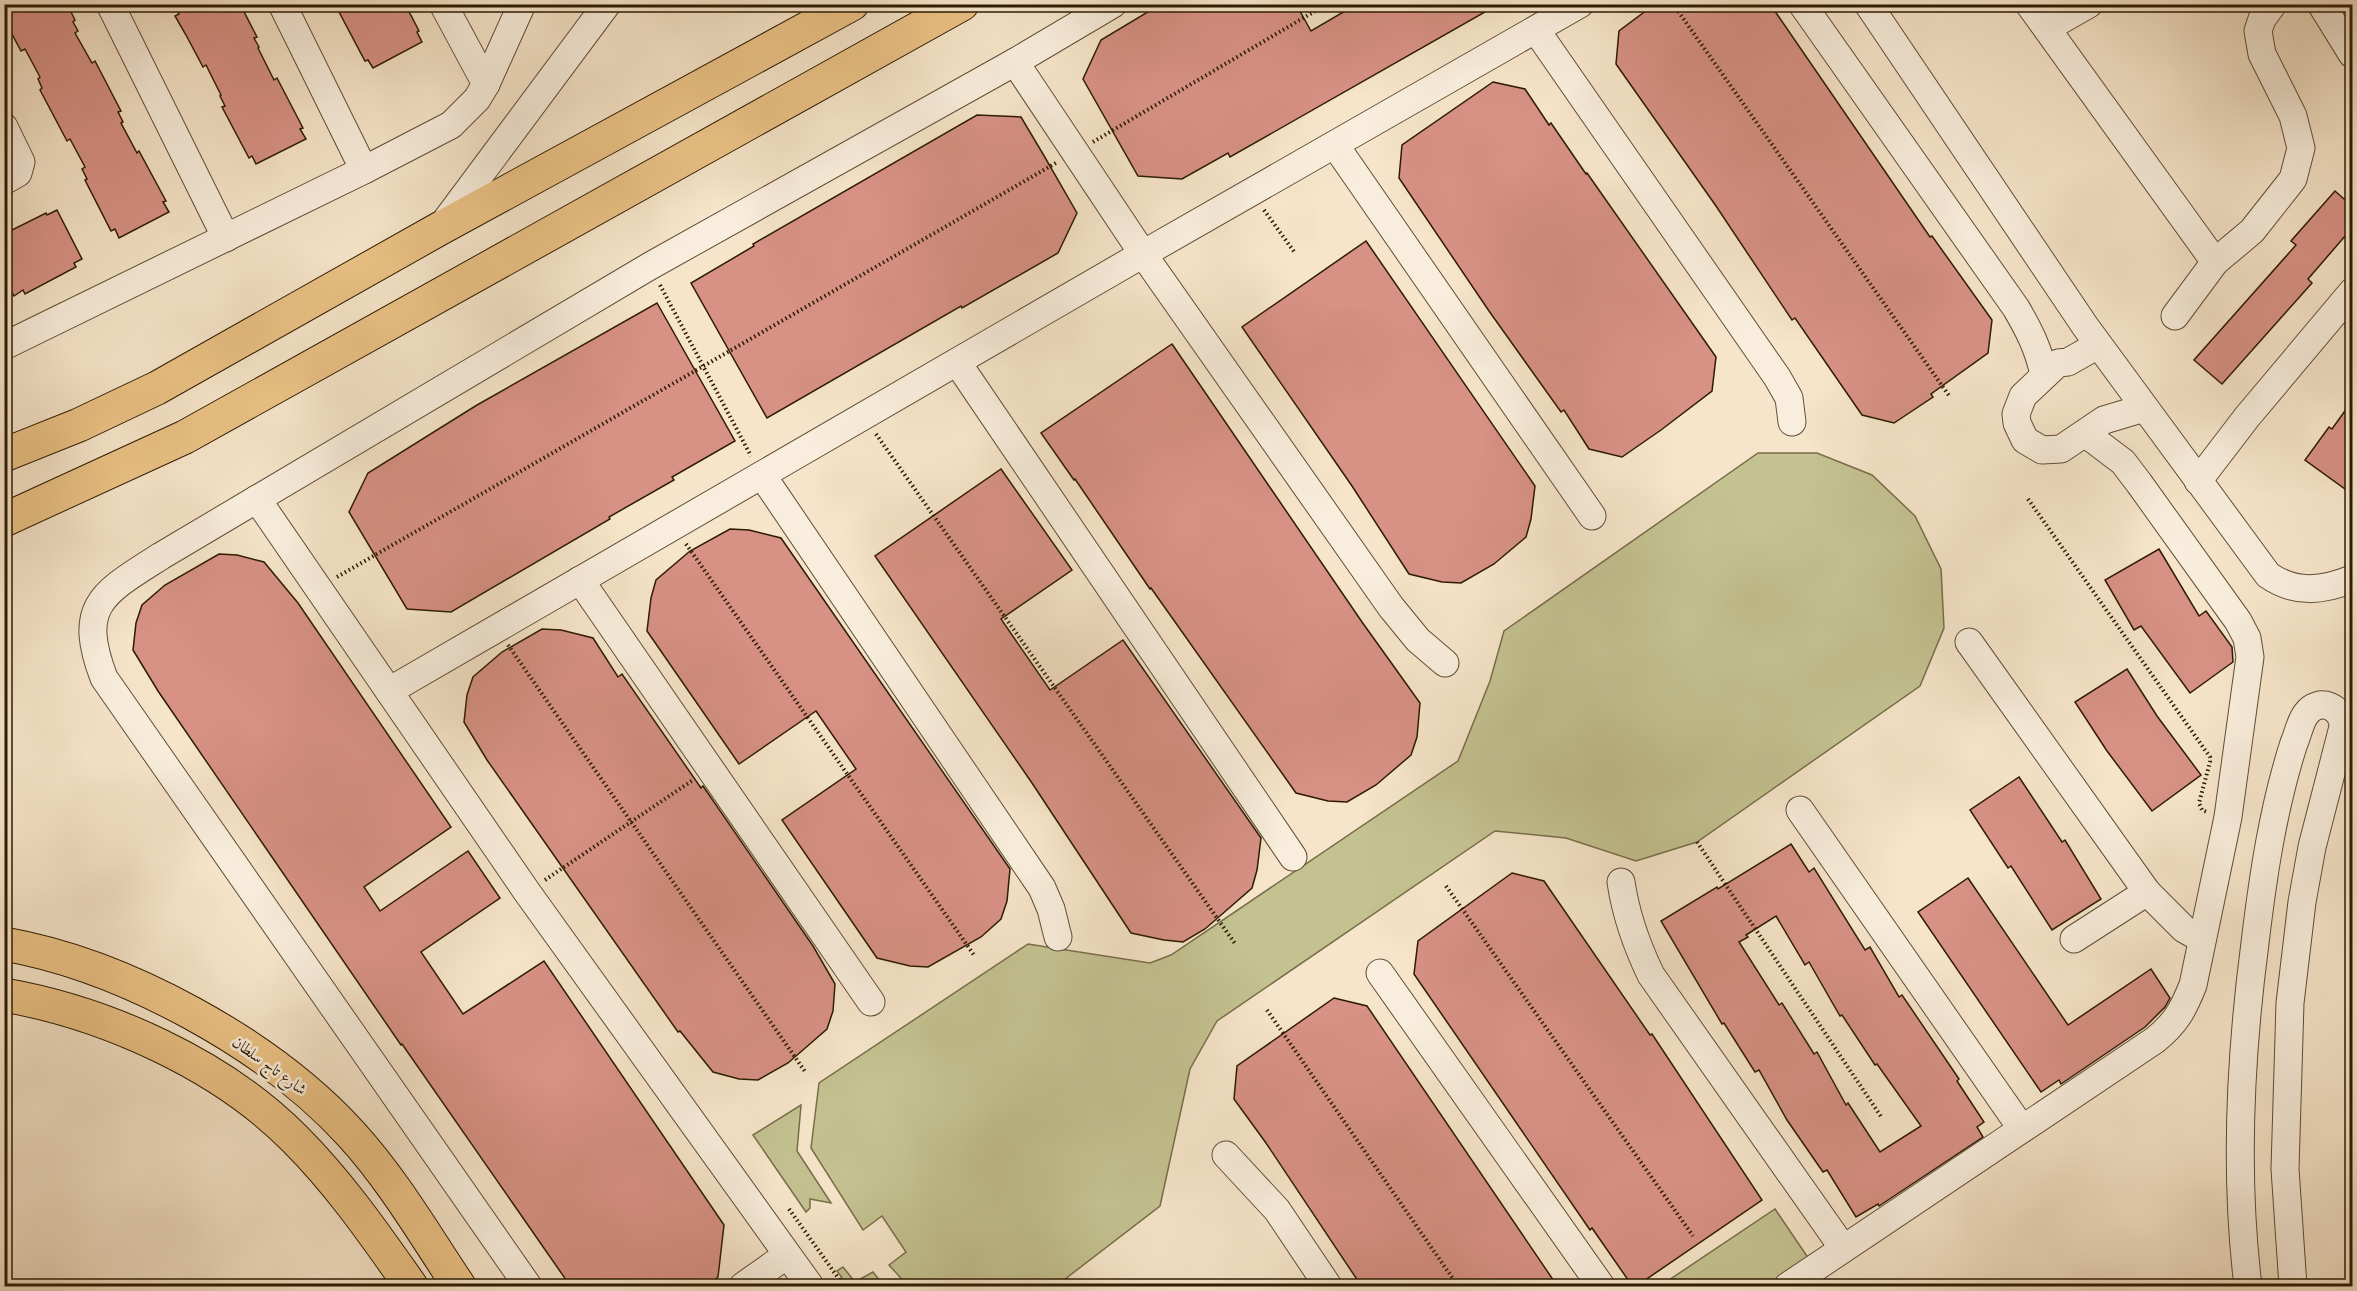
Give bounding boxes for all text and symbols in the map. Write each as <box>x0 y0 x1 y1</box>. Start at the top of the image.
street label: شارع تاج سلطان <box>226 1031 311 1103</box>

